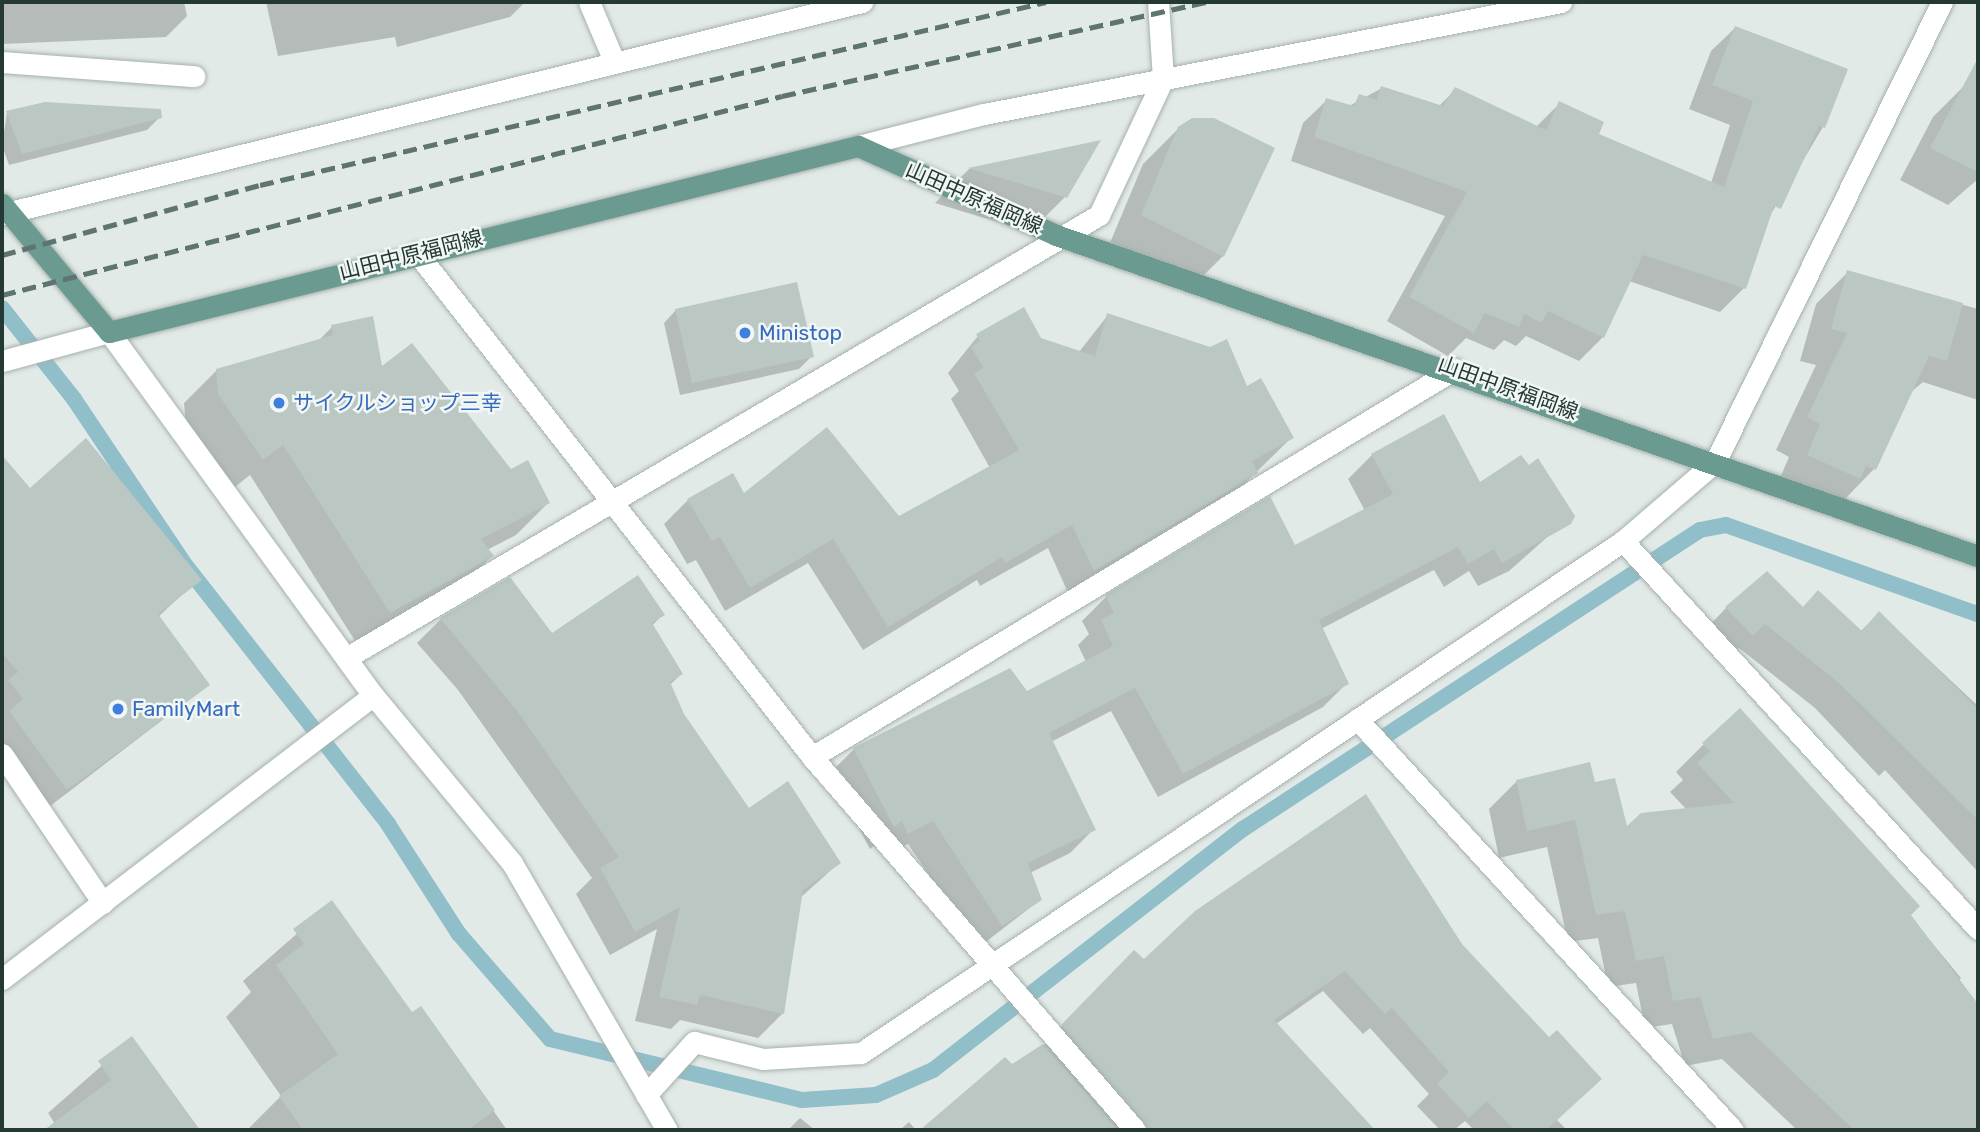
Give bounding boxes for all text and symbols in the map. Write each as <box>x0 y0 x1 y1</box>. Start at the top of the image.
street label: 山田中原福岡線 <box>902 157 1046 239</box>
street label: 山田中原福岡線 <box>337 225 485 285</box>
place label: Ministop <box>759 320 842 346</box>
marker: Ministop <box>737 325 753 341</box>
street label: 山田中原福岡線 <box>1435 351 1581 425</box>
place label: サイクルショップ三幸 <box>293 390 503 416</box>
marker: サイクルショップ三幸 <box>271 395 287 411</box>
place label: FamilyMart <box>132 696 240 722</box>
marker: FamilyMart <box>110 701 126 717</box>

